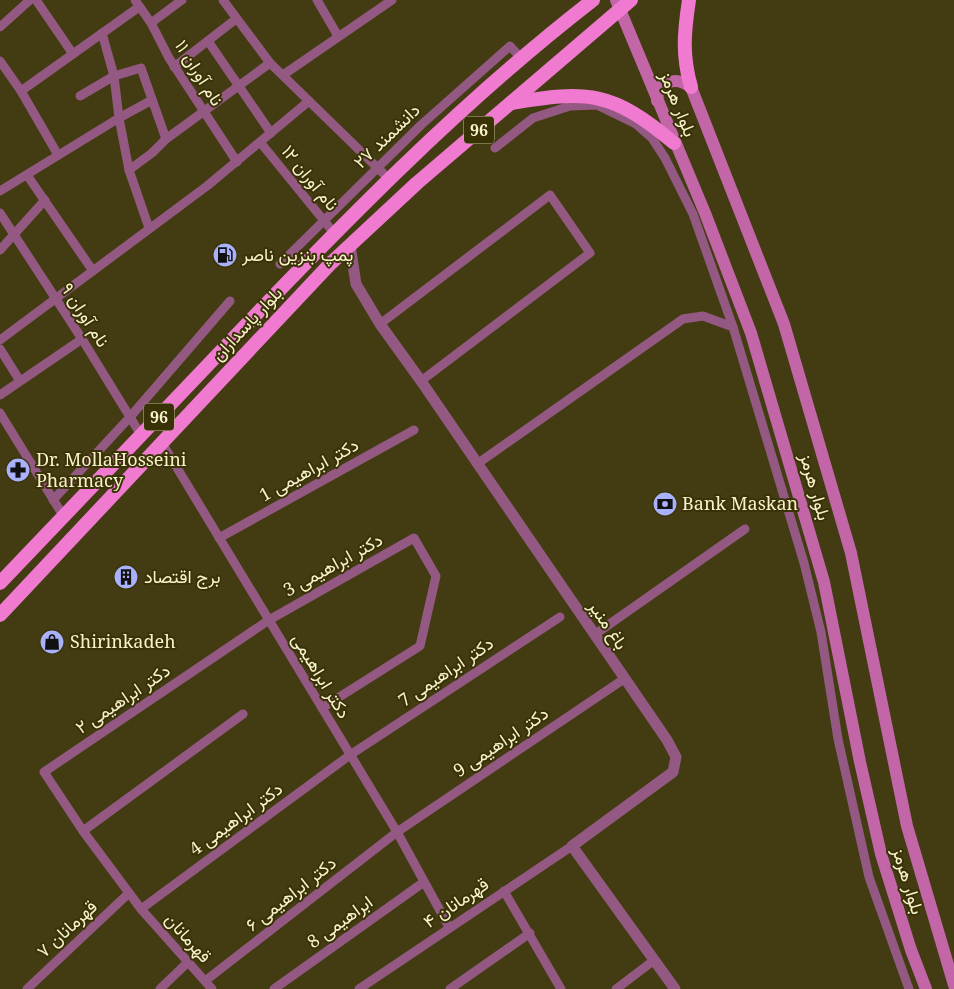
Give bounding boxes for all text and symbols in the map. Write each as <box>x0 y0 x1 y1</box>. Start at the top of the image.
street label: نام آوران ۱۱ <box>169 35 230 111</box>
street label: بلوار هرمز <box>655 66 703 140</box>
street label: دانشمند ۲۷ <box>348 98 425 173</box>
road number: 96 <box>464 116 494 144</box>
street label: نام آوران ۱۲ <box>276 140 345 216</box>
fuel station icon: پمپ بنزین ناصر <box>212 242 238 268</box>
place label: پمپ بنزین ناصر <box>241 242 353 267</box>
street label: نام آوران ۹ <box>55 278 116 352</box>
street label: بلوار پاسداران <box>206 281 288 366</box>
road number: 96 <box>144 404 174 431</box>
street label: دکتر ابراهیمی 1 <box>255 432 362 506</box>
place label: Dr. MollaHosseini Pharmacy <box>36 447 187 492</box>
street label: بلوار هرمز <box>795 449 837 523</box>
pharmacy icon: Dr. MollaHosseini Pharmacy <box>5 457 31 483</box>
bank icon: Bank Maskan <box>652 491 678 517</box>
place label: Bank Maskan <box>682 491 799 515</box>
street label: دکتر ابراهیمی 3 <box>279 527 386 601</box>
building icon: برج اقتصاد <box>113 564 139 590</box>
place label: برج اقتصاد <box>144 564 221 589</box>
street label: باغ منیر <box>582 594 634 654</box>
shop icon: Shirinkadeh <box>39 629 65 655</box>
place label: Shirinkadeh <box>70 629 176 653</box>
street label: دکتر ابراهیمی <box>287 629 357 722</box>
street label: دکتر ابراهیمی 7 <box>393 630 498 712</box>
street label: دکتر ابراهیمی ۲ <box>70 658 174 739</box>
street label: دکتر ابراهیمی 9 <box>448 700 553 782</box>
street label: دکتر ابراهیمی 4 <box>184 776 287 860</box>
street label: بلوار هرمز <box>887 843 930 917</box>
street label: دکتر ابراهیمی ۶ <box>240 850 341 936</box>
street label: قهرمانان ۴ <box>418 872 493 933</box>
street label: ابراهیمی 8 <box>302 889 377 953</box>
street label: قهرمانان ۷ <box>31 894 102 962</box>
street label: قهرمانان <box>160 907 217 967</box>

